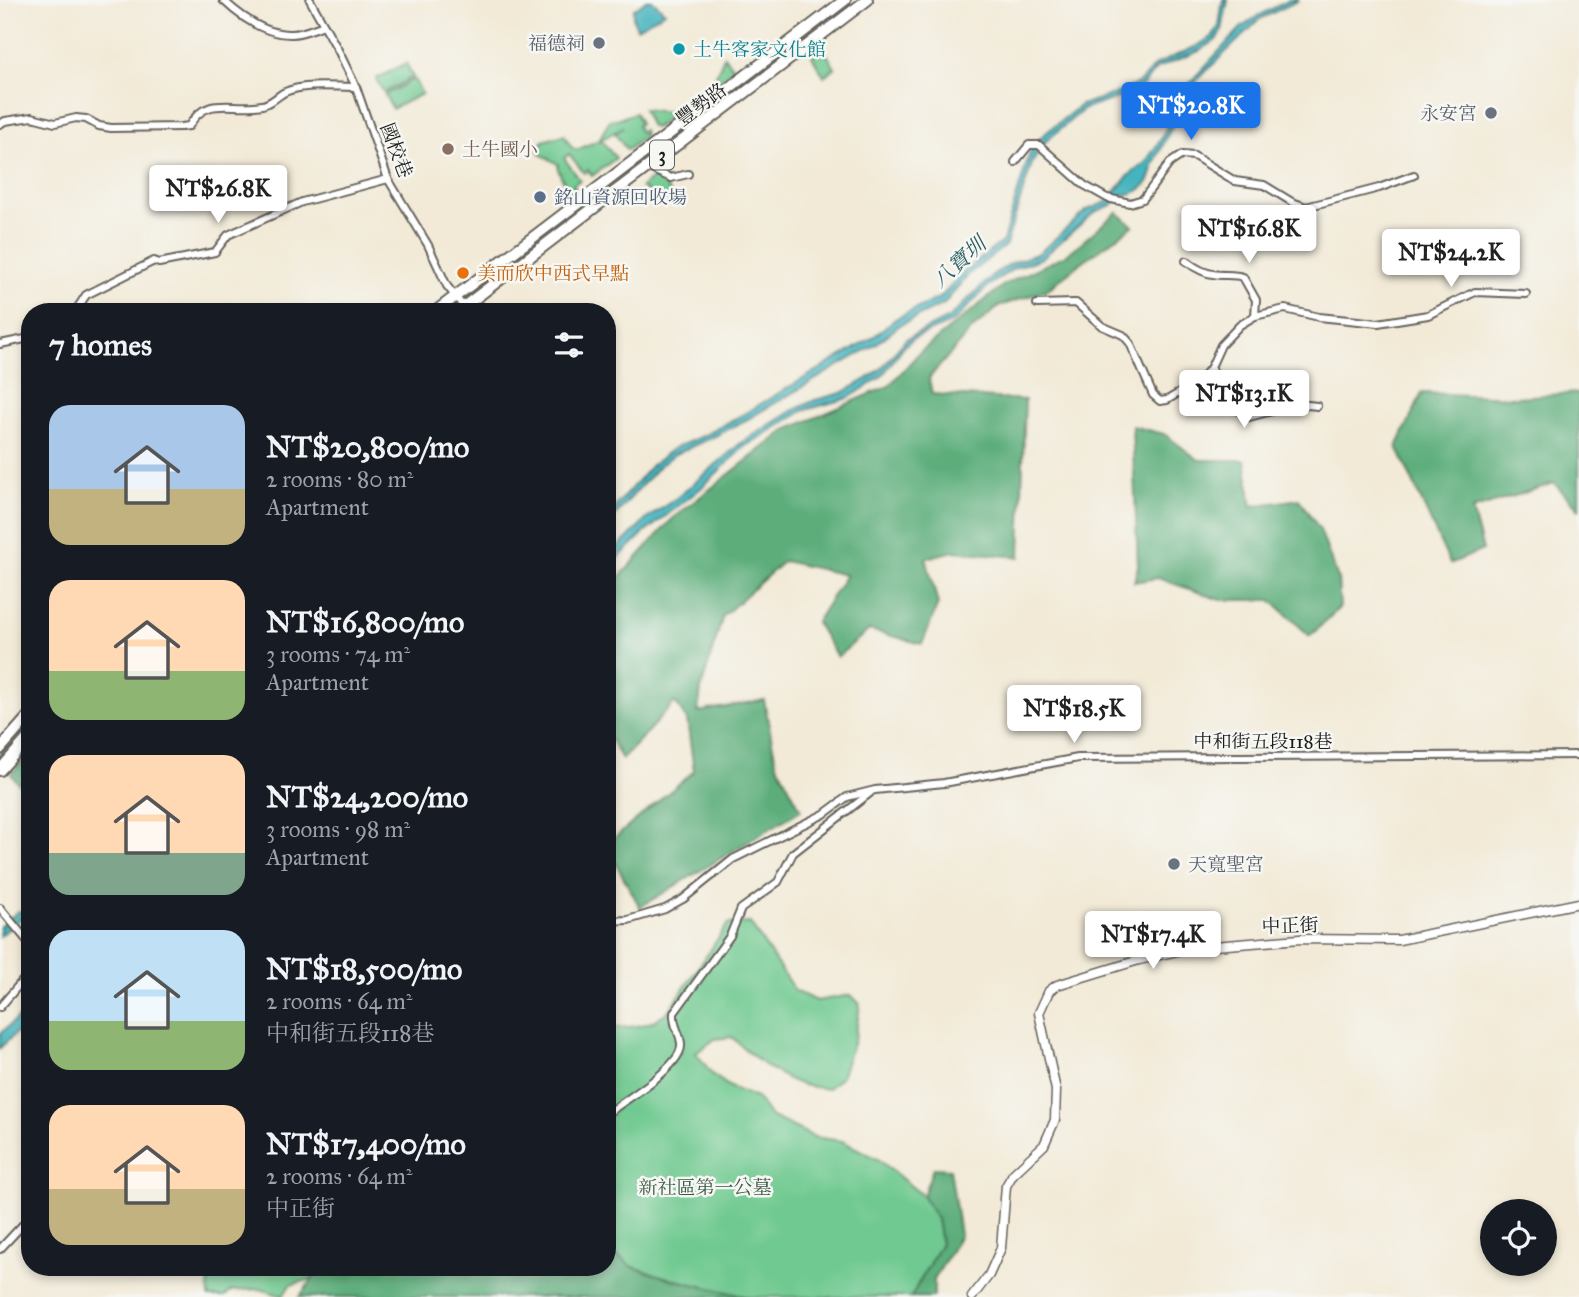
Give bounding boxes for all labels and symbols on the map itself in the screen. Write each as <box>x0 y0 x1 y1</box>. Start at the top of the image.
place label: 福德祠 <box>528 32 585 55</box>
marker: 福德祠 <box>591 35 607 51</box>
place label: 土牛客家文化館 <box>693 38 826 61</box>
marker: 土牛客家文化館 <box>671 41 687 57</box>
street label: 豐勢路 <box>672 78 731 131</box>
pin: NT$20.8K <box>1119 82 1263 142</box>
place label: 永安宮 <box>1420 102 1477 125</box>
marker: 永安宮 <box>1483 105 1499 121</box>
street label: 國校巷 <box>376 119 417 181</box>
place label: 土牛國小 <box>462 138 538 161</box>
road number: 3 <box>650 140 674 170</box>
marker: 土牛國小 <box>440 141 456 157</box>
pin: NT$26.8K <box>146 166 290 225</box>
place label: 銘山資源回收場 <box>554 186 687 209</box>
marker: 銘山資源回收場 <box>532 189 548 205</box>
pin: NT$16.8K <box>1177 205 1321 265</box>
water label: 八寶圳 <box>927 229 993 293</box>
pin: NT$24.2K <box>1379 230 1523 289</box>
place label: 美而欣中西式早點 <box>477 262 629 285</box>
marker: 美而欣中西式早點 <box>455 265 471 281</box>
pin: NT$13.1K <box>1172 370 1316 430</box>
pin: NT$18.5K <box>1002 686 1146 745</box>
street label: 中和街五段118巷 <box>1193 730 1333 753</box>
place label: 天寬聖宮 <box>1188 853 1264 876</box>
marker: 天寬聖宮 <box>1166 856 1182 872</box>
pin: NT$17.4K <box>1081 912 1225 971</box>
street label: 中正街 <box>1261 913 1319 938</box>
park label: 新社區第一公墓 <box>638 1176 772 1199</box>

